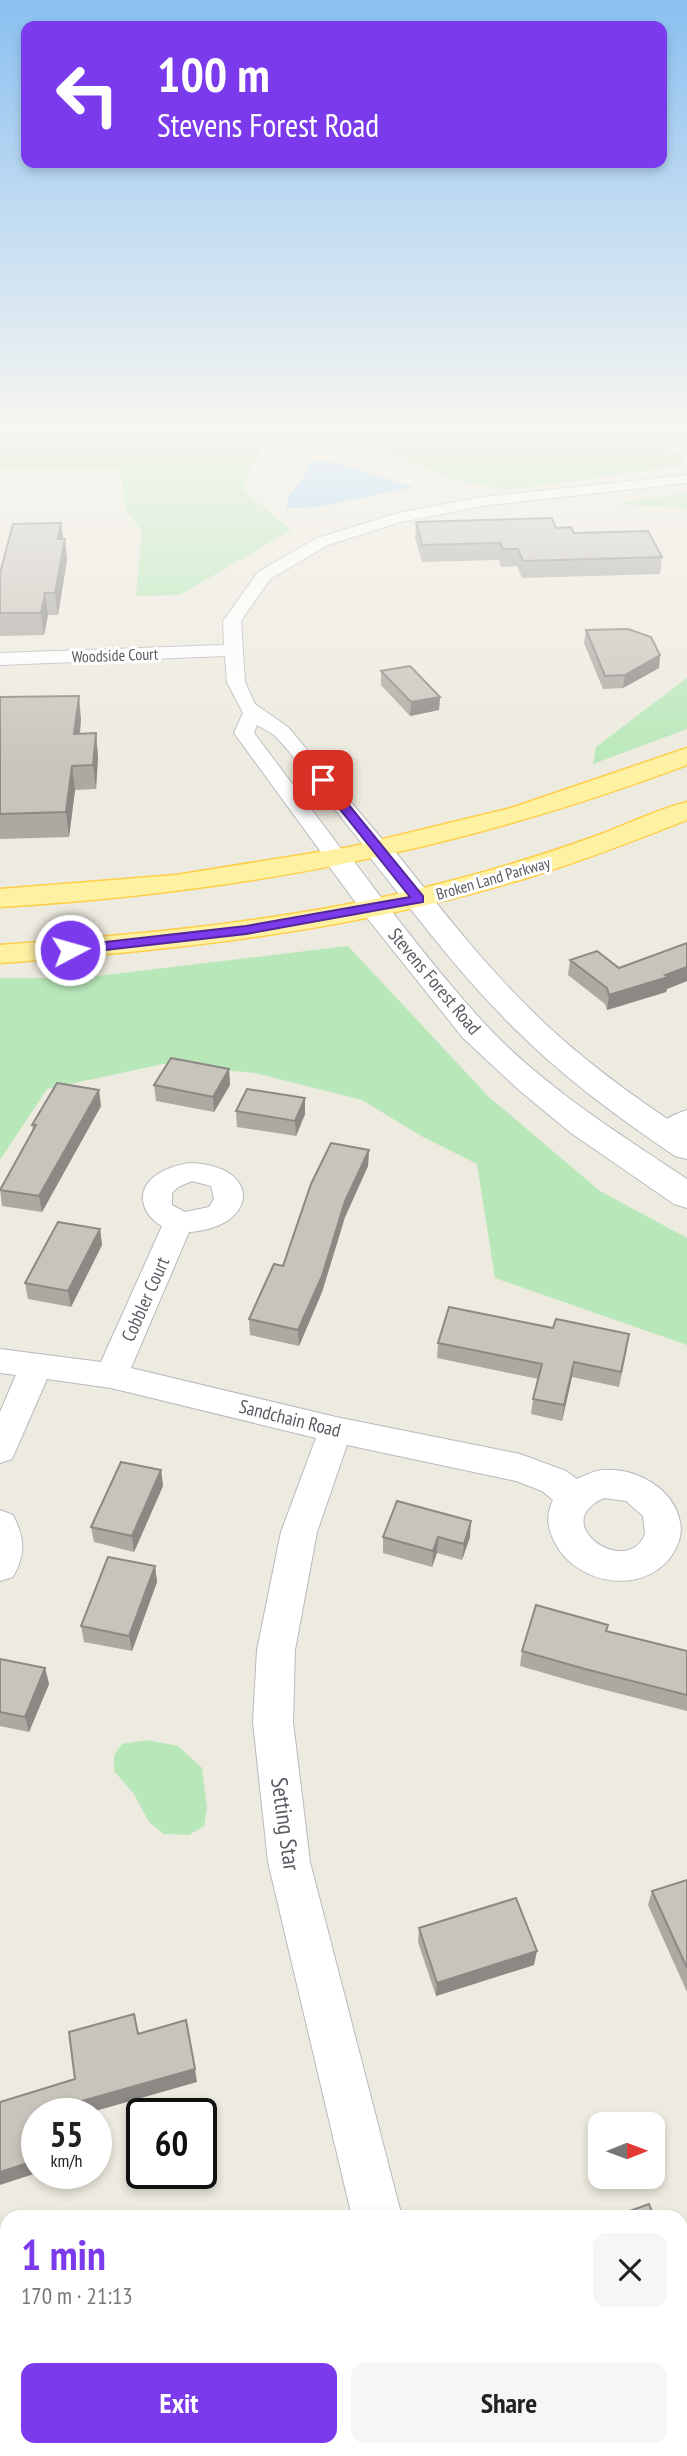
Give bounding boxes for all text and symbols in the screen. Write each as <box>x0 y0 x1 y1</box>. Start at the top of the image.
text: 100 m <box>157 42 270 106</box>
icon: left <box>42 49 133 140</box>
text: Stevens Forest Road <box>157 104 379 146</box>
street label: Woodside Court <box>71 643 159 667</box>
pin <box>293 750 353 810</box>
icon: arrive <box>304 761 342 799</box>
street label: Broken Land Parkway <box>434 852 552 904</box>
position arrow <box>33 913 107 987</box>
street label: Stevens Forest Road <box>383 923 487 1039</box>
street label: Cobbler Court <box>116 1252 175 1345</box>
street label: Sandchain Road <box>237 1394 343 1442</box>
street label: Setting Star <box>265 1776 307 1873</box>
speed limit sign: 60 <box>126 2098 217 2189</box>
text: 55 <box>50 2111 83 2157</box>
north arrow <box>588 2112 665 2189</box>
map controls <box>588 2112 665 2189</box>
text: km/h <box>51 2149 82 2172</box>
text: 1 min <box>21 2227 106 2282</box>
button: close <box>593 2233 667 2307</box>
text: 170 m · 21:13 <box>21 2281 133 2310</box>
button: Exit <box>21 2363 337 2443</box>
button: Share <box>351 2363 667 2443</box>

